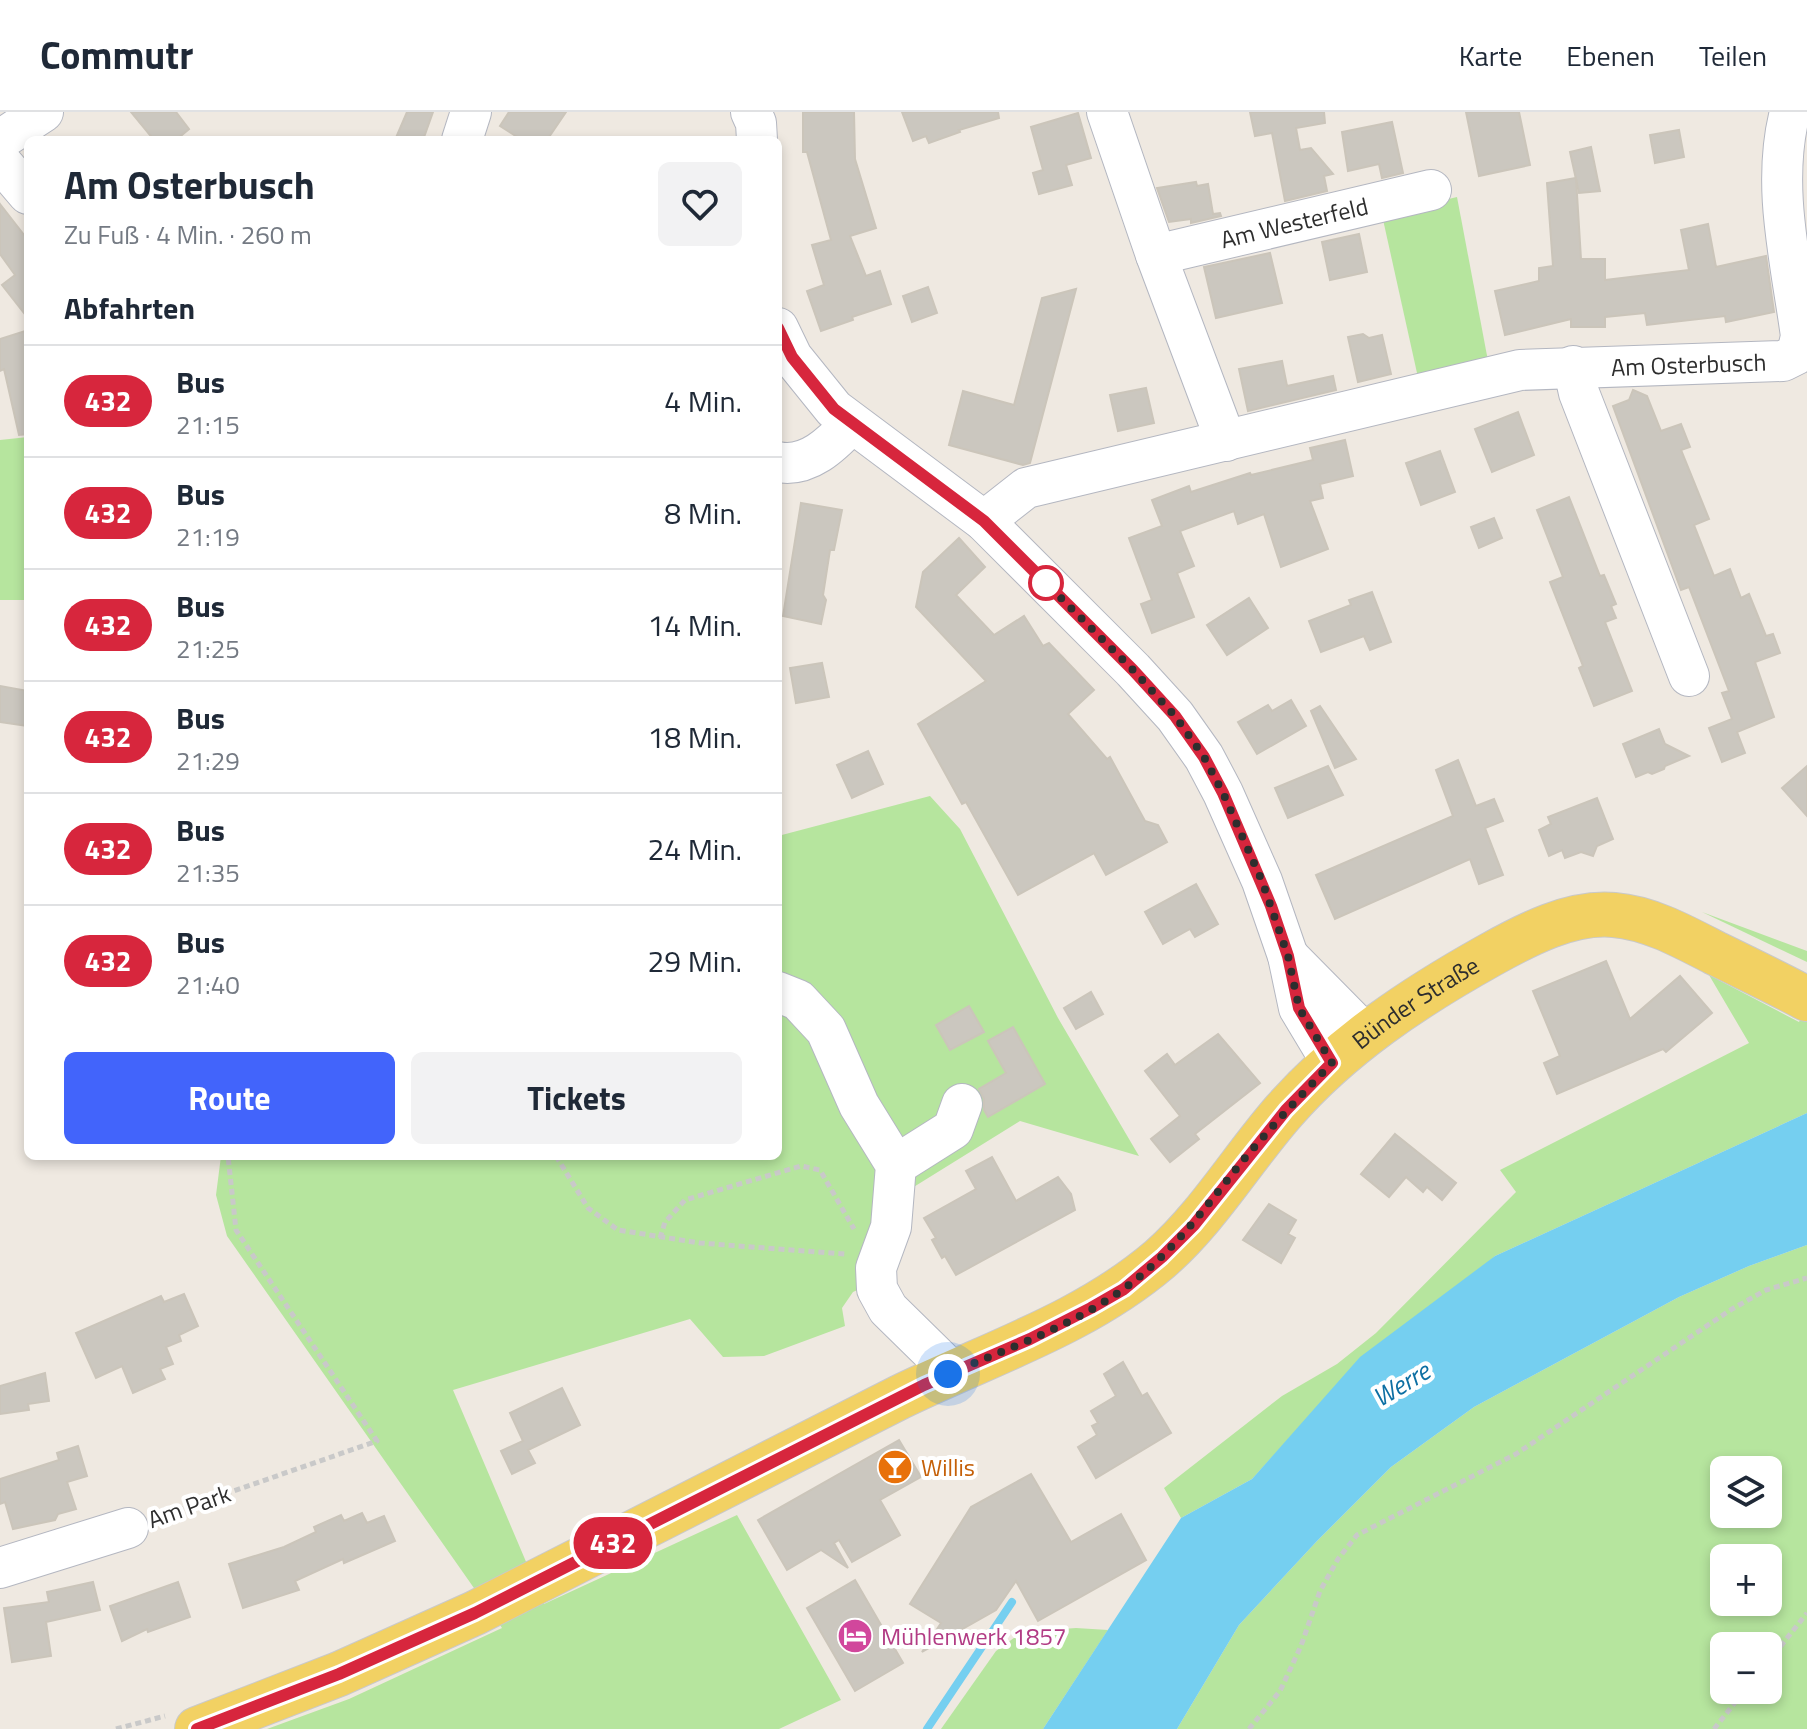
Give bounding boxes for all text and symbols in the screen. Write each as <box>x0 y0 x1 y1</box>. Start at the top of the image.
text: Commutr <box>40 26 193 84</box>
text: Karte <box>1459 34 1522 77</box>
text: Ebenen <box>1566 34 1655 77</box>
text: Teilen <box>1699 34 1767 77</box>
text: Am Osterbusch <box>64 156 315 214</box>
button: heart <box>658 162 742 246</box>
street label: Am Westerfeld <box>1217 187 1372 257</box>
text: Zu Fuß · 4 Min. · 260 m <box>64 215 312 254</box>
text: Abfahrten <box>64 285 195 331</box>
street label: Am Osterbusch <box>1610 344 1767 385</box>
text: Bus <box>176 359 225 405</box>
text: 4 Min. <box>664 378 742 424</box>
text: 432 <box>84 379 132 422</box>
text: 21:15 <box>176 405 240 444</box>
text: Bus <box>176 471 225 517</box>
text: 8 Min. <box>664 490 742 536</box>
text: 432 <box>84 491 132 534</box>
text: 21:19 <box>176 517 240 556</box>
unlabelled marker <box>1029 566 1063 600</box>
text: Bus <box>176 583 225 629</box>
text: 14 Min. <box>647 602 742 648</box>
text: 432 <box>84 603 132 646</box>
text: 21:25 <box>176 629 240 668</box>
text: Bus <box>176 695 225 741</box>
text: 18 Min. <box>647 714 742 760</box>
text: 432 <box>84 715 132 758</box>
text: 21:29 <box>176 741 240 780</box>
text: Bus <box>176 807 225 853</box>
text: 24 Min. <box>647 826 742 872</box>
text: 432 <box>84 827 132 870</box>
text: 21:35 <box>176 853 240 892</box>
text: Bus <box>176 919 225 965</box>
text: 29 Min. <box>647 938 742 984</box>
text: 432 <box>84 939 132 982</box>
street label: Bünder Straße <box>1344 947 1486 1058</box>
text: 21:40 <box>176 965 240 1004</box>
button: Route <box>64 1052 395 1144</box>
button: Tickets <box>411 1052 742 1144</box>
water label: Werre <box>1365 1351 1439 1416</box>
your location <box>928 1354 968 1394</box>
bar icon: Willis <box>876 1448 914 1486</box>
place label: Willis <box>921 1449 975 1485</box>
map controls <box>1710 1456 1782 1704</box>
button: layers <box>1710 1456 1782 1528</box>
street label: Am Park <box>143 1475 236 1537</box>
line badge: 432 <box>567 1517 659 1569</box>
text: 432 <box>589 1521 637 1564</box>
button: + <box>1710 1544 1782 1616</box>
hotel icon: Mühlenwerk 1857 <box>836 1617 874 1655</box>
place label: Mühlenwerk 1857 <box>881 1618 1066 1654</box>
button: − <box>1710 1632 1782 1704</box>

